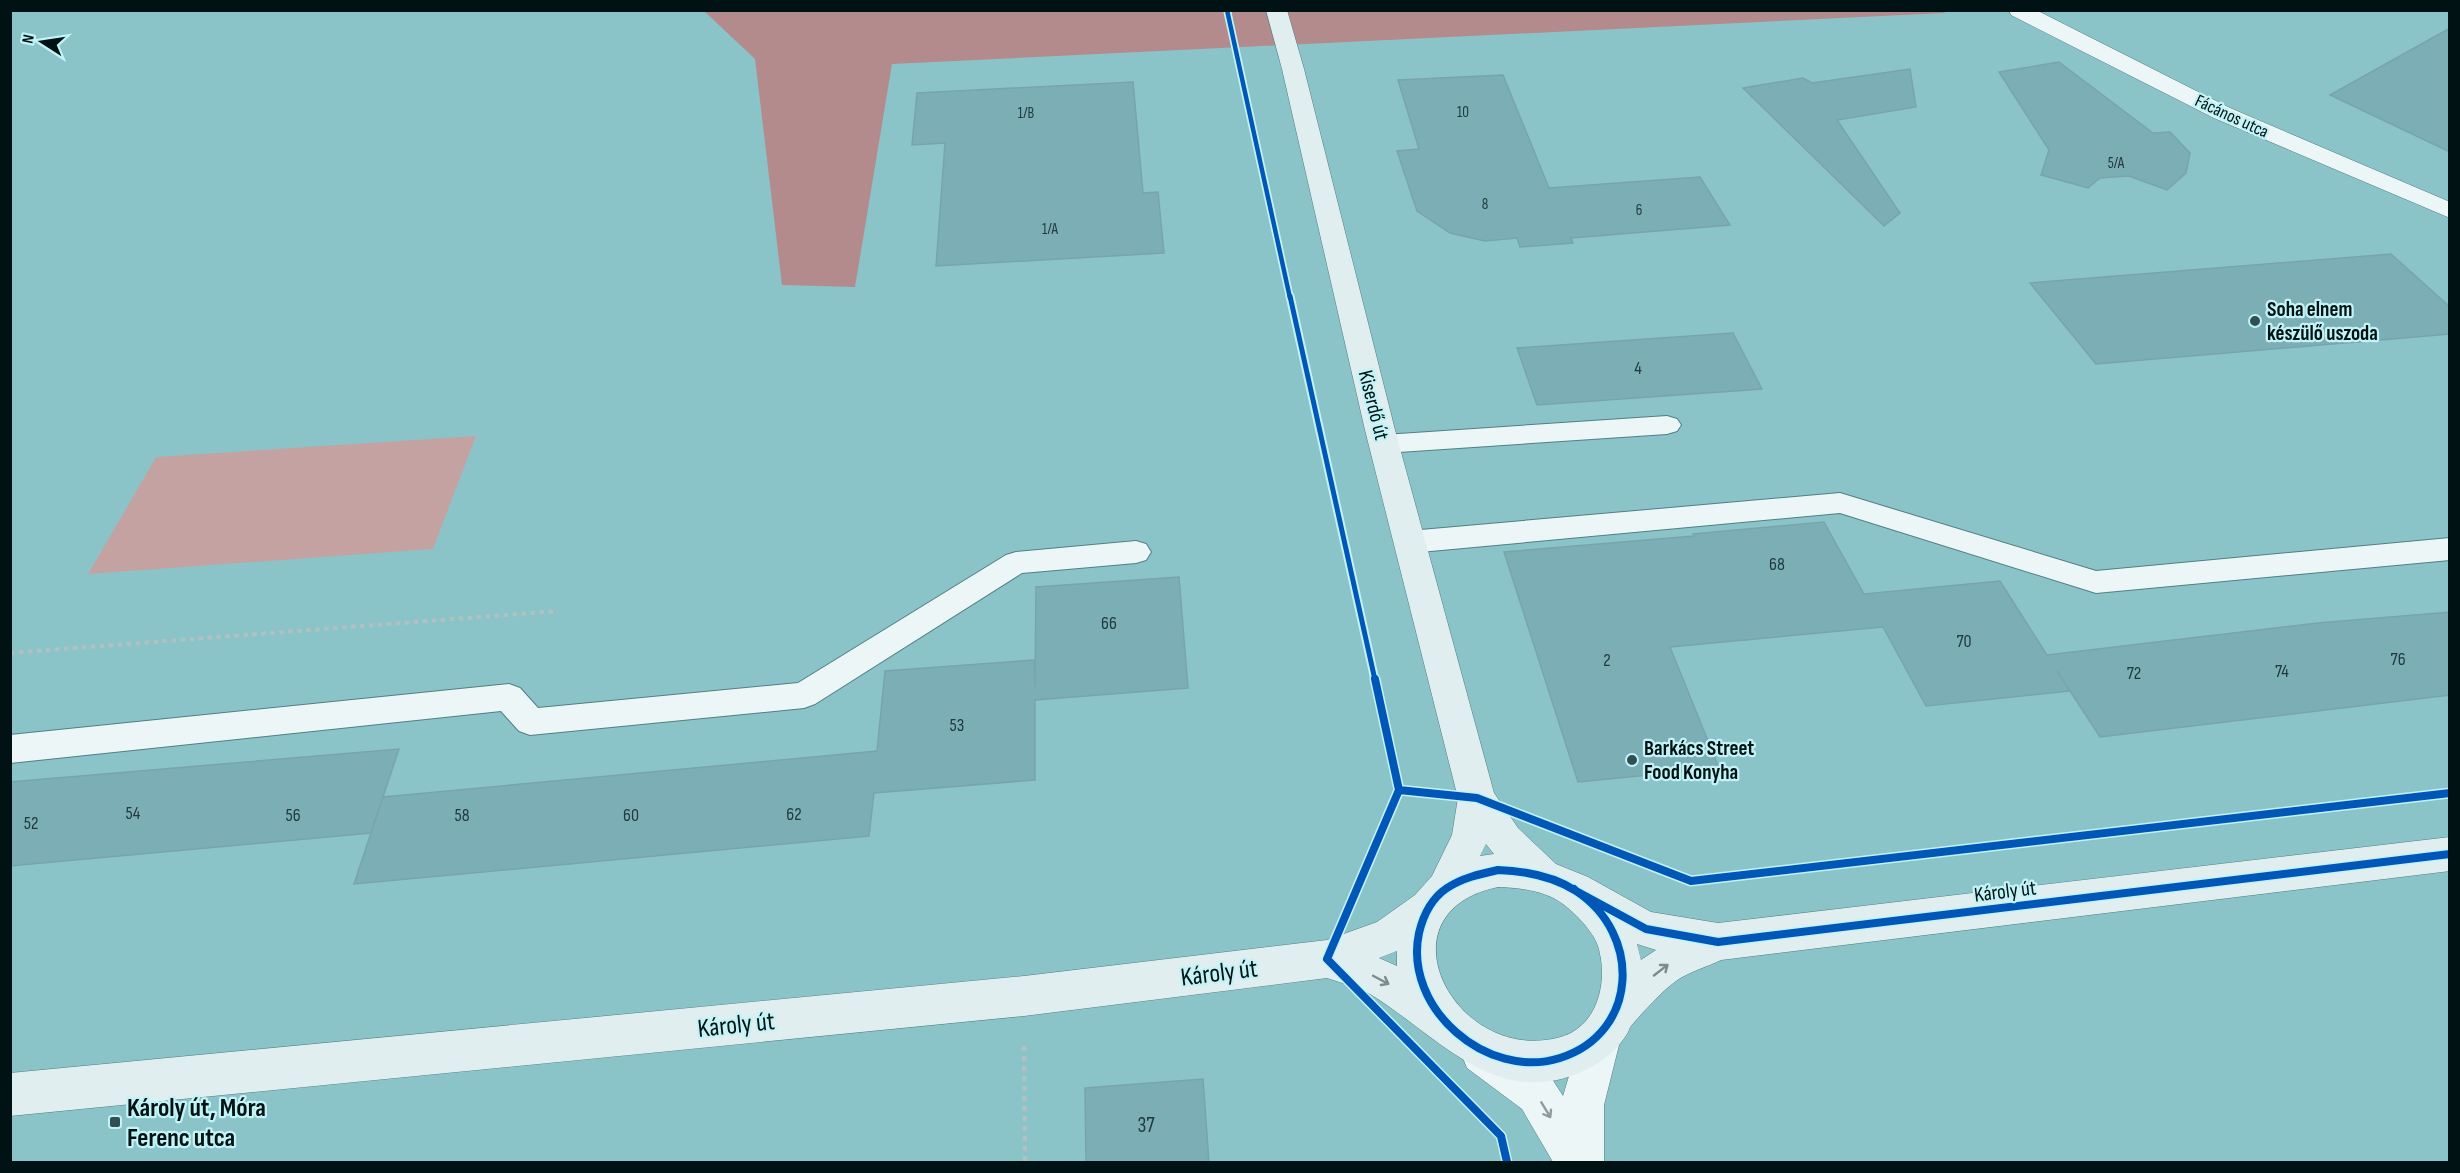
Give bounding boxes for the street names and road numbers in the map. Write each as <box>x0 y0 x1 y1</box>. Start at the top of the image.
street label: Fácános utca <box>2192 90 2272 143</box>
street label: Kiserdő út <box>1353 368 1394 443</box>
street label: Károly út <box>1973 875 2038 908</box>
street label: Károly út <box>1179 953 1259 994</box>
street label: Károly út <box>696 1006 776 1045</box>

